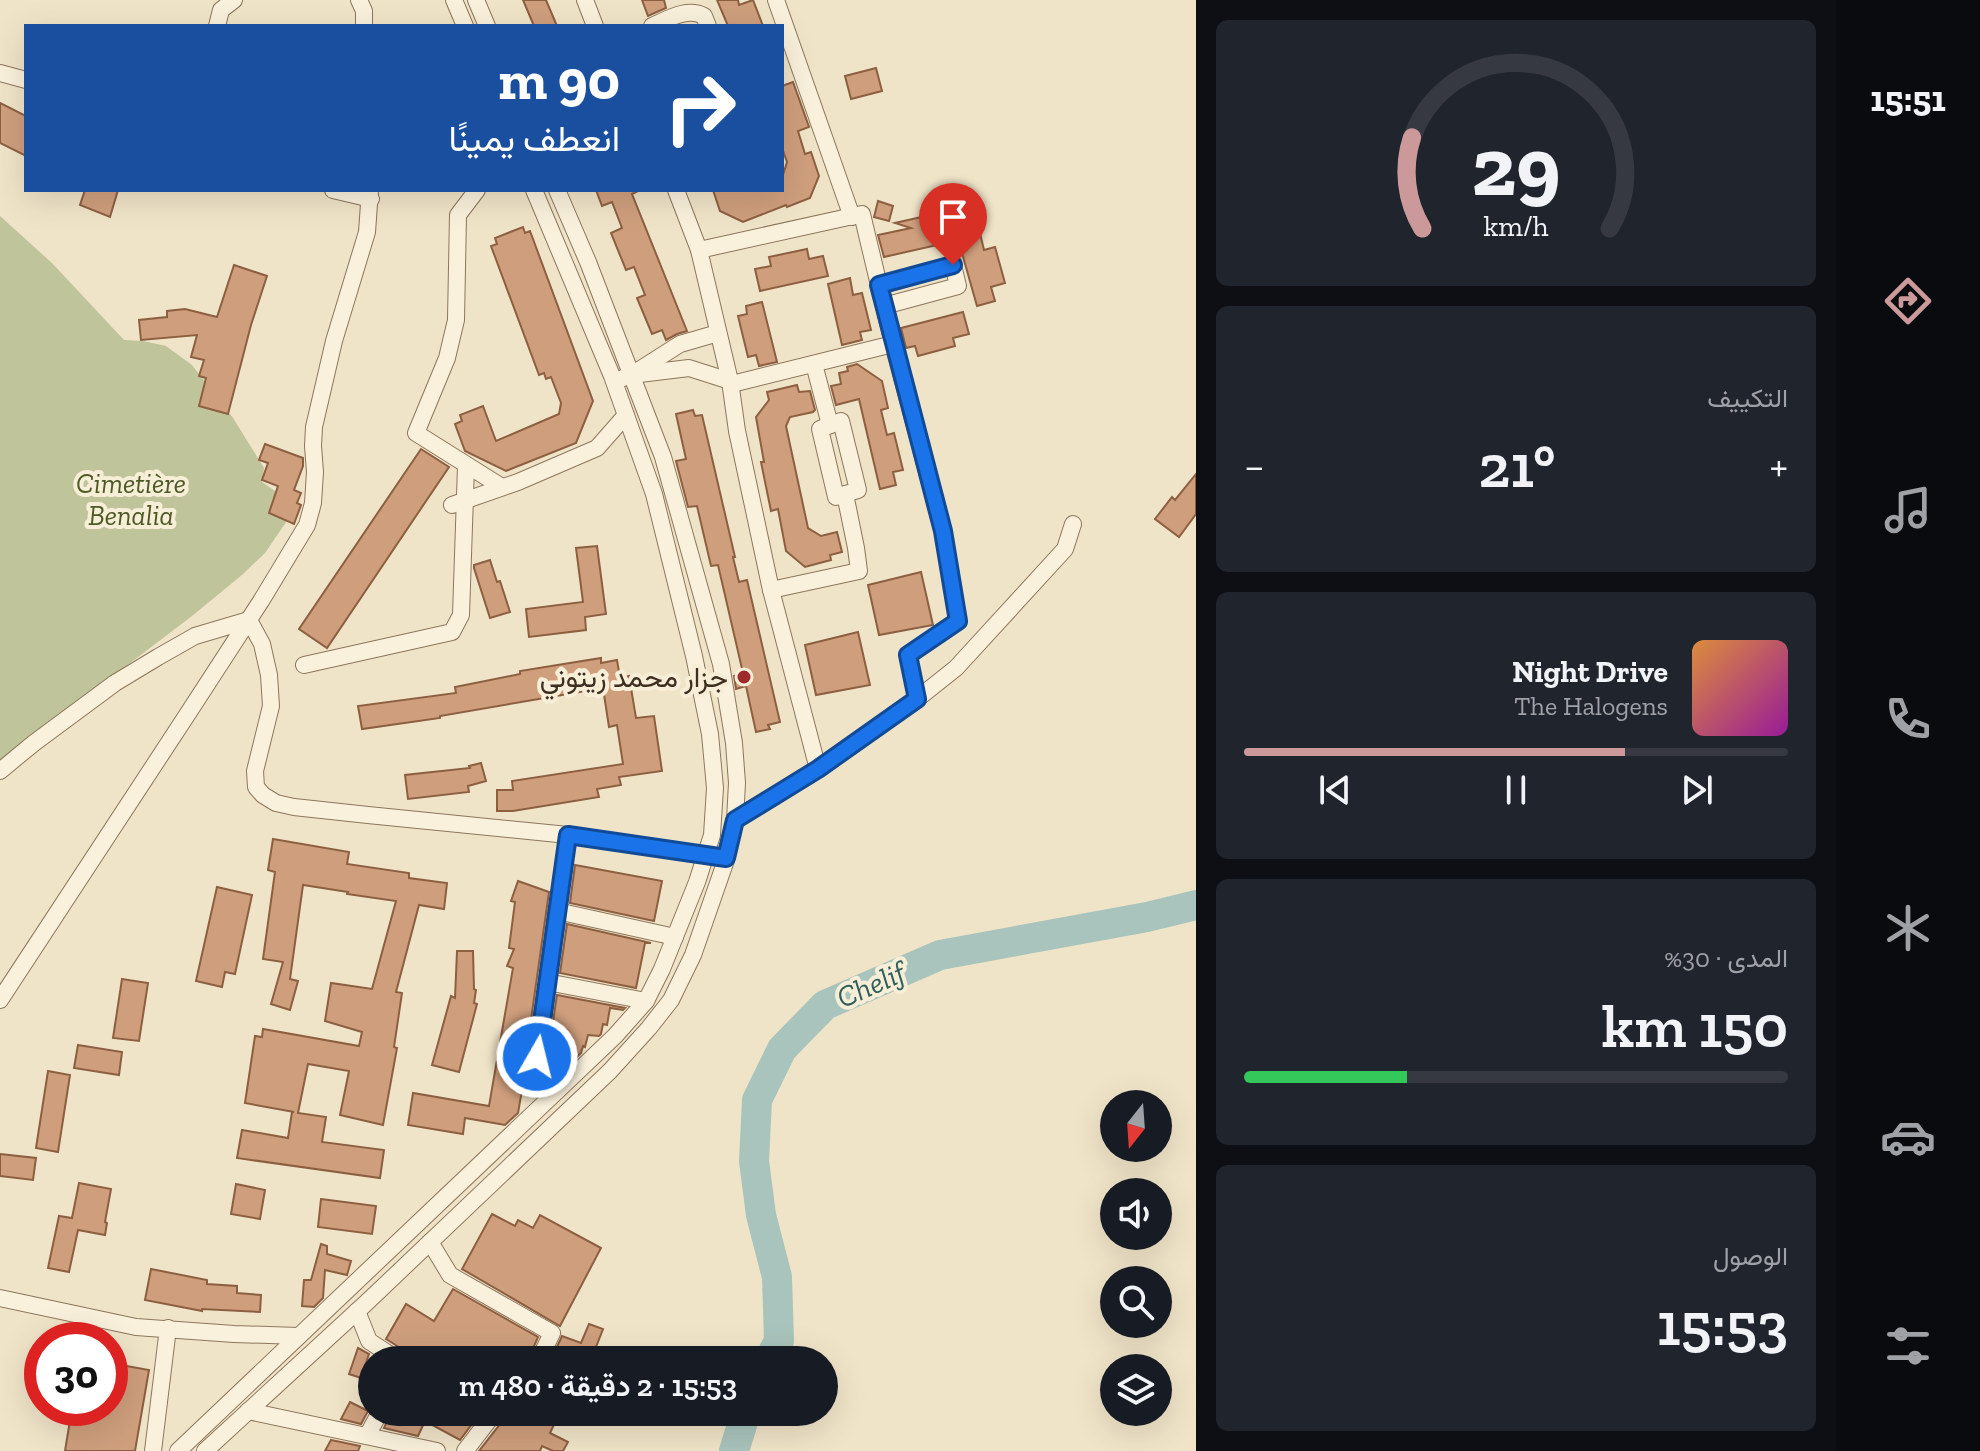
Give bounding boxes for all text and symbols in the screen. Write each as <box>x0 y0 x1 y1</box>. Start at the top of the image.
text: 90 m <box>498 46 620 113</box>
icon: right <box>648 56 752 160</box>
text: 15:51 <box>1870 77 1946 120</box>
text: 29 <box>1471 116 1561 216</box>
text: انعطف يمينًا <box>448 117 620 160</box>
pin <box>919 183 987 265</box>
icon: arrive <box>931 195 975 239</box>
text: km/h <box>1483 209 1549 243</box>
icon: directions <box>1880 273 1936 329</box>
text: التكييف <box>1707 382 1788 414</box>
text: 21° <box>1479 430 1555 502</box>
text: − <box>1244 439 1265 492</box>
text: + <box>1769 439 1788 492</box>
park label: Cimetière Benalia <box>76 467 186 532</box>
icon: music <box>1880 482 1936 538</box>
text: Night Drive <box>1512 654 1668 690</box>
place label: جزار محمد زيتوني <box>540 661 728 700</box>
marker: جزار محمد زيتوني <box>735 668 753 686</box>
text: The Halogens <box>1514 690 1668 722</box>
icon: phone <box>1880 691 1936 747</box>
icon: previous <box>1313 768 1357 812</box>
icon: pause <box>1494 768 1538 812</box>
icon: next <box>1675 768 1719 812</box>
icon: climate <box>1880 900 1936 956</box>
text: المدى · 30% <box>1664 942 1788 974</box>
water label: Chelif <box>831 953 914 1016</box>
text: 150 km <box>1602 990 1788 1062</box>
position arrow <box>495 1015 579 1099</box>
north arrow <box>1100 1090 1172 1162</box>
map controls <box>1100 1090 1172 1426</box>
icon: car <box>1880 1109 1936 1165</box>
button: sound <box>1100 1178 1172 1250</box>
text: الوصول <box>1713 1240 1788 1272</box>
button: search <box>1100 1266 1172 1338</box>
text: 15:53 <box>1657 1288 1788 1360</box>
icon: filters <box>1880 1318 1936 1374</box>
speed limit sign: 30 <box>24 1322 128 1426</box>
button: layers <box>1100 1354 1172 1426</box>
text: 15:53 · 2 دقيقة · 480 m <box>459 1368 737 1404</box>

